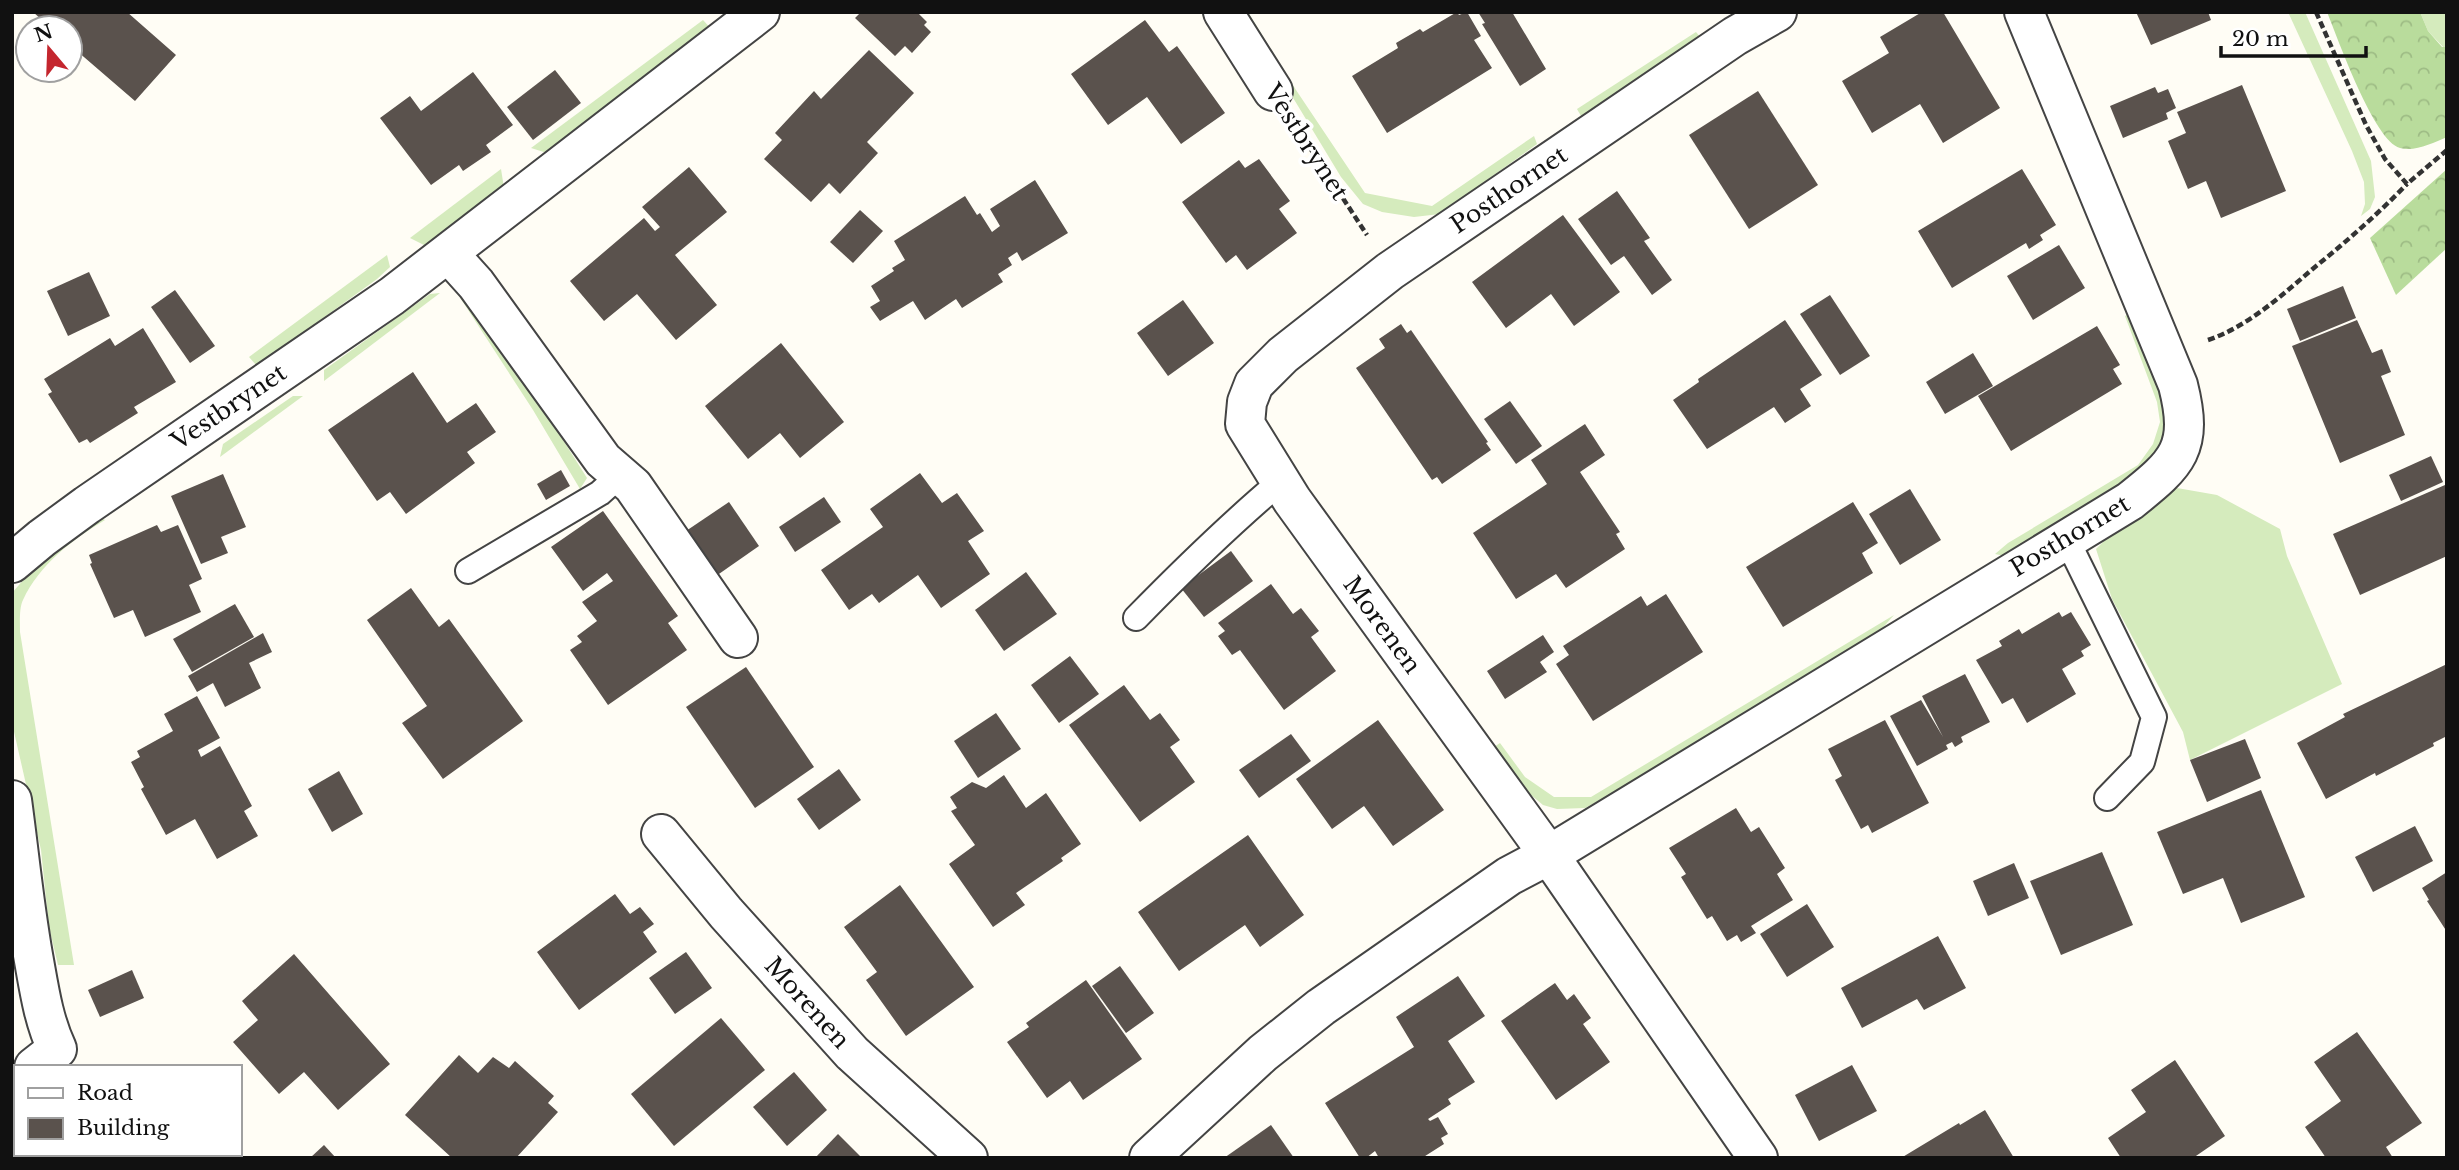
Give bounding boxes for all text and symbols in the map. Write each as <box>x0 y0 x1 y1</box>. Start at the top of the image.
north arrow <box>14 14 84 84</box>
scale bar <box>2221 14 2366 58</box>
text: N <box>31 20 56 47</box>
text: 20 m <box>2232 26 2289 52</box>
street label: Vestbrynet <box>1258 77 1355 205</box>
street label: Posthornet <box>1445 140 1573 239</box>
street label: Vestbrynet <box>165 358 292 456</box>
street label: Posthornet <box>2005 489 2135 583</box>
street label: Morenen <box>1337 570 1427 679</box>
street label: Morenen <box>759 951 856 1054</box>
legend <box>14 1065 242 1156</box>
text: Road <box>77 1080 133 1106</box>
text: Building <box>77 1115 170 1141</box>

